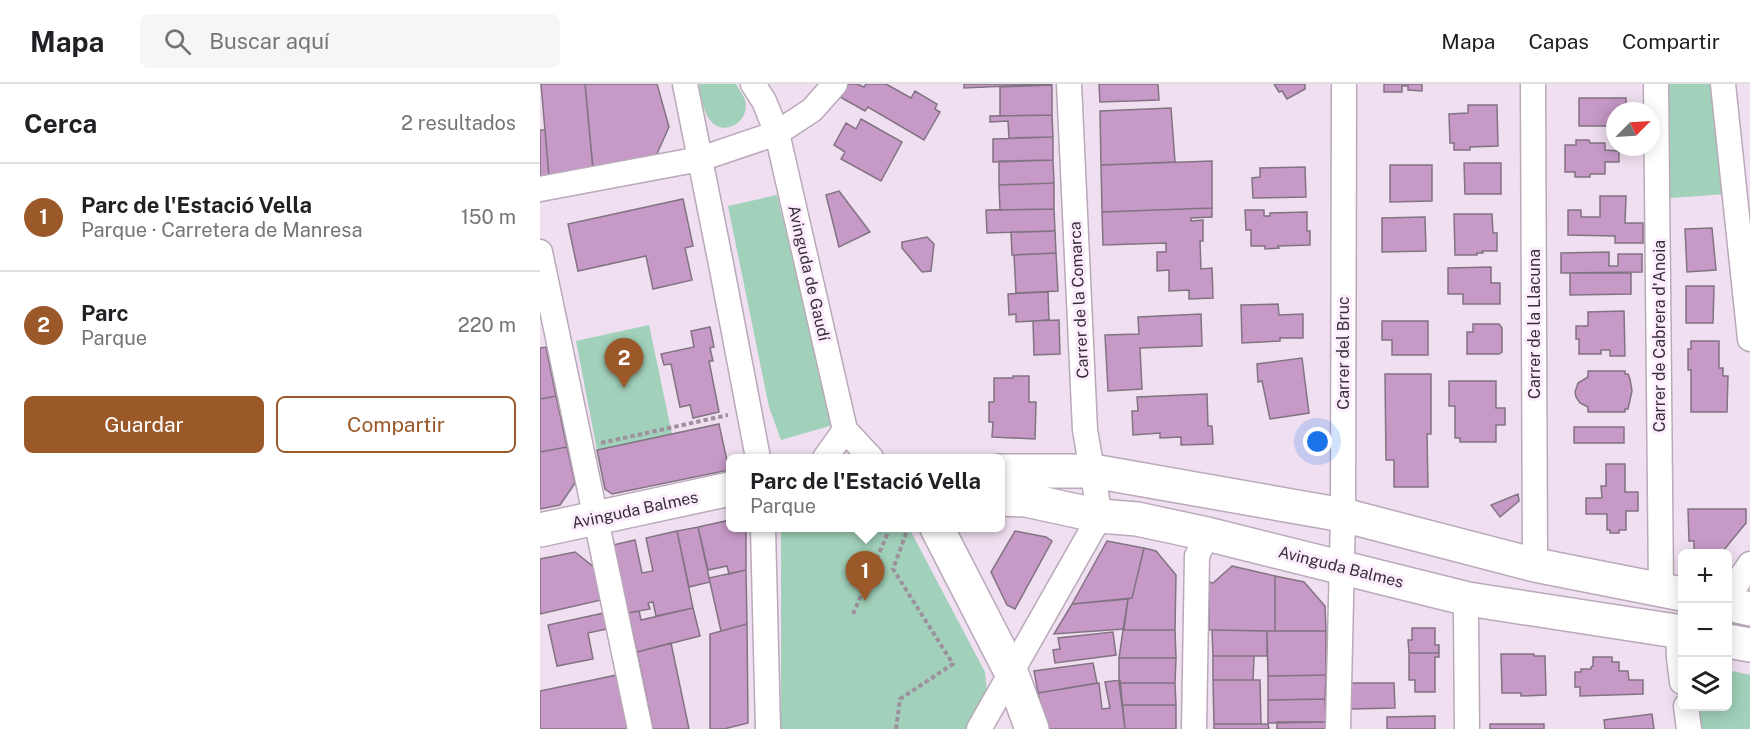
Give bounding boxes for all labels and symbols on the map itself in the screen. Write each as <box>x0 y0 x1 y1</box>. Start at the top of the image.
north arrow <box>1606 102 1660 156</box>
street label: Avinguda de Gaudí <box>784 203 834 344</box>
street label: Carrer de la Comarca <box>1065 221 1093 379</box>
street label: Carrer de Cabrera d'Anoia <box>1650 240 1669 432</box>
street label: Carrer de la Llacuna <box>1525 249 1544 399</box>
street label: Carrer del Bruc <box>1334 296 1353 410</box>
pin: 2 <box>604 338 644 388</box>
your location <box>1303 427 1332 456</box>
street label: Avinguda Balmes <box>570 487 700 533</box>
street label: Avinguda Balmes <box>1276 542 1406 592</box>
pin: 1 <box>846 552 884 601</box>

